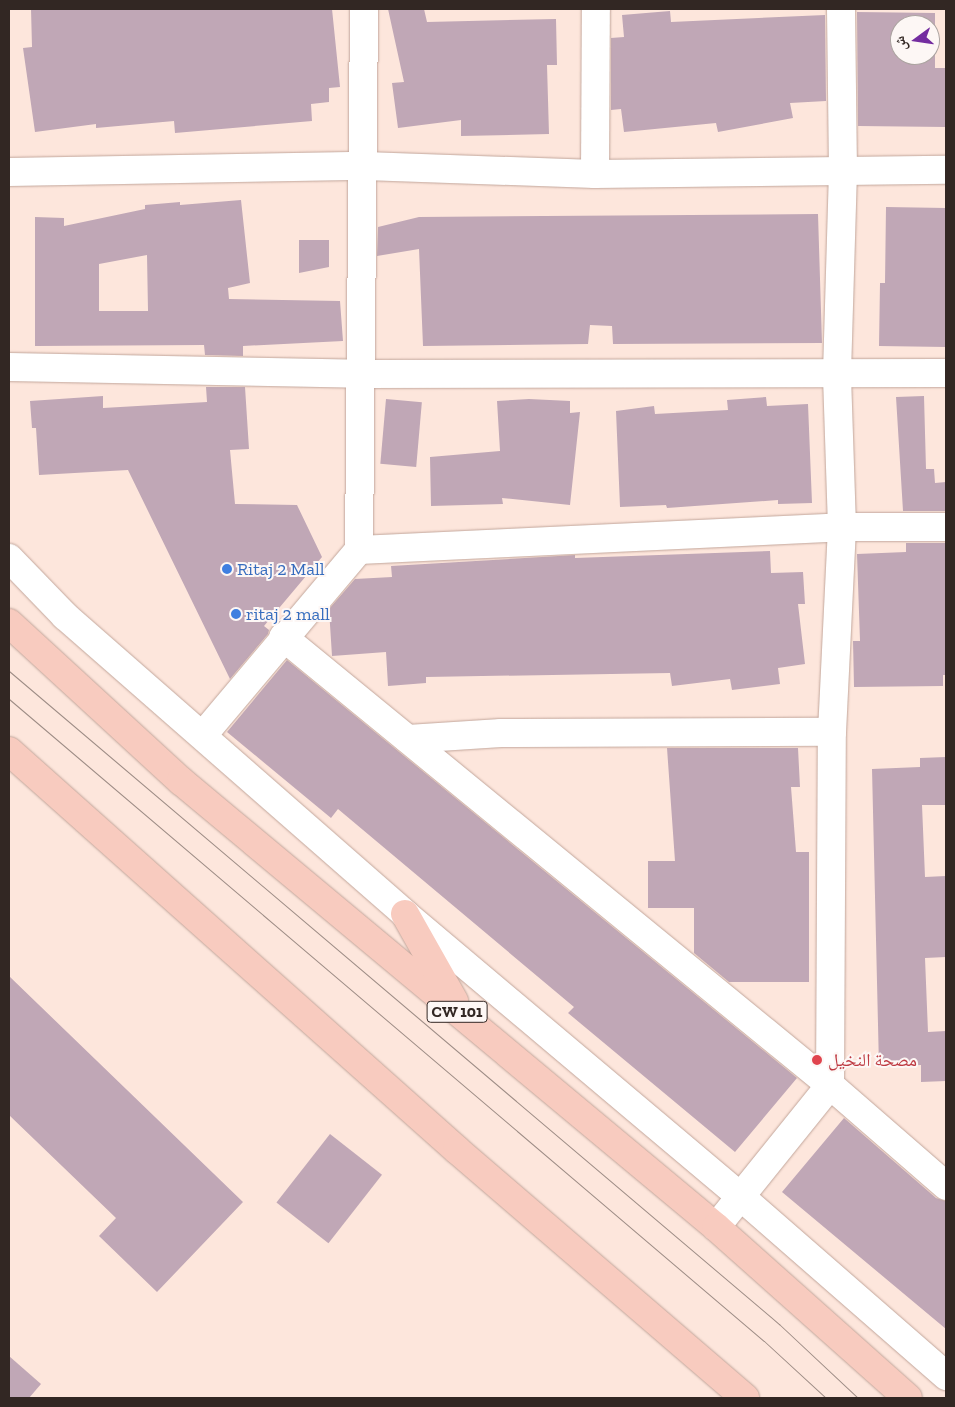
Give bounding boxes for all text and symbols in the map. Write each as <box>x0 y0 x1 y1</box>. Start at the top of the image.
north arrow <box>890 15 940 65</box>
text: ش <box>891 34 911 53</box>
place label: Ritaj 2 Mall <box>237 558 324 580</box>
marker: Ritaj 2 Mall <box>221 563 233 575</box>
place label: ritaj 2 mall <box>246 603 330 625</box>
marker: ritaj 2 mall <box>230 608 242 620</box>
road number: CW 101 <box>426 999 488 1026</box>
place label: مصحة النخيل <box>828 1049 917 1071</box>
marker: مصحة النخيل <box>810 1053 824 1067</box>

